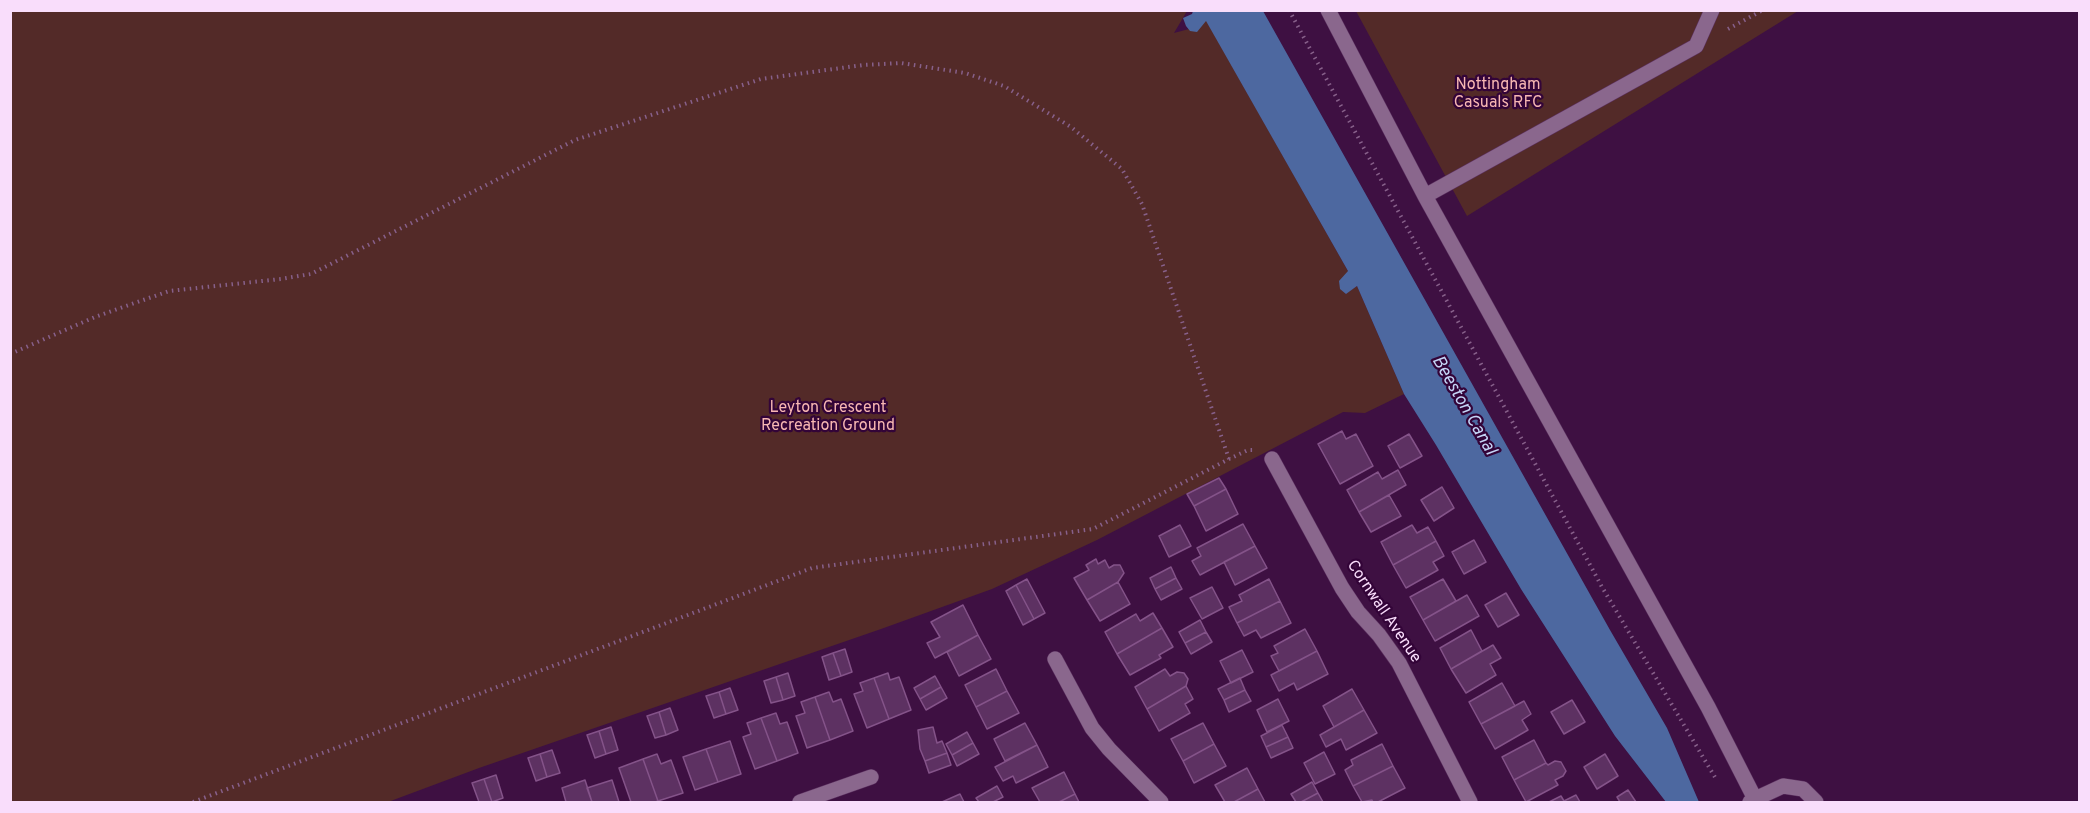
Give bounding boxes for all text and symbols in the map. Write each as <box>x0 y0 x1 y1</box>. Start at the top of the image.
park label: Nottingham Casuals RFC <box>1454 76 1542 114</box>
water label: Beeston Canal <box>1426 352 1500 460</box>
park label: Leyton Crescent Recreation Ground <box>761 399 895 437</box>
street label: Cornwall Avenue <box>1342 557 1424 667</box>

